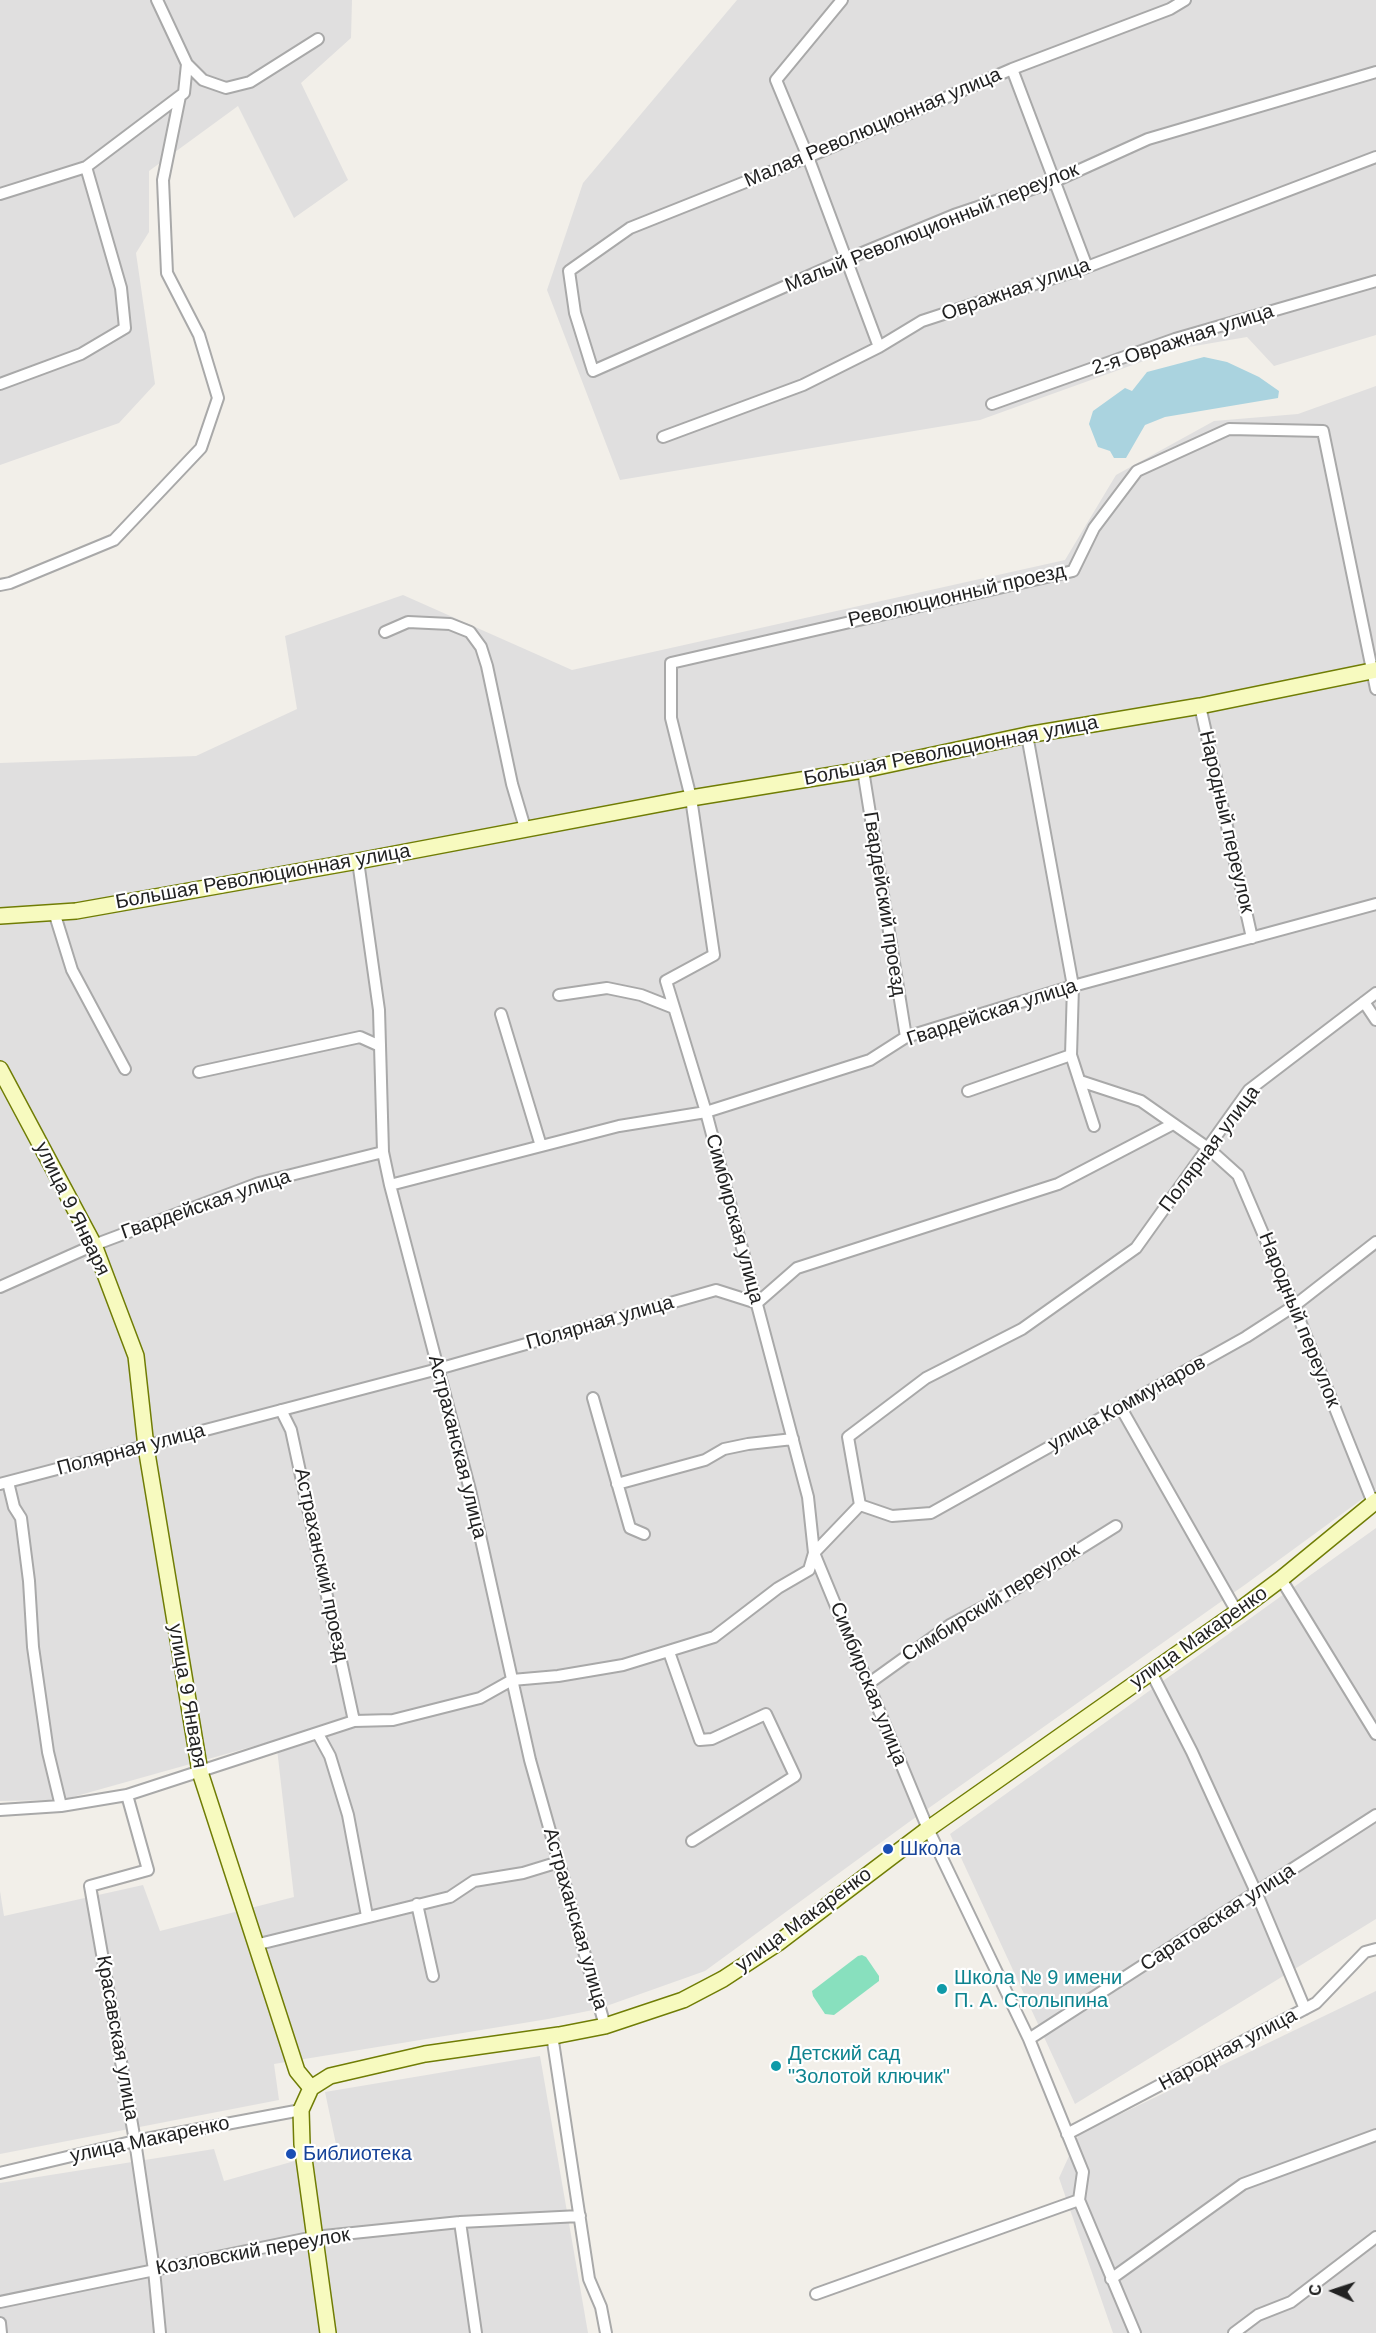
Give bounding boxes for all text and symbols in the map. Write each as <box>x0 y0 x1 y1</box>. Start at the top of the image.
street label: Малая Революционная улица <box>741 63 1005 193</box>
street label: Малый Революционный переулок <box>782 158 1082 298</box>
street label: Овражная улица <box>939 253 1093 327</box>
street label: 2-я Овражная улица <box>1089 299 1277 381</box>
street label: Революционный проезд <box>846 559 1068 633</box>
street label: Большая Революционная улица <box>802 711 1100 791</box>
street label: Народный переулок <box>1193 728 1259 916</box>
street label: Гвардейский проезд <box>858 810 910 998</box>
street label: Большая Революционная улица <box>114 839 412 915</box>
street label: Гвардейская улица <box>904 974 1080 1052</box>
street label: Полярная улица <box>1155 1081 1265 1217</box>
street label: Симбирская улица <box>700 1132 768 1306</box>
street label: улица 9 Января <box>29 1138 115 1280</box>
street label: Гвардейская улица <box>118 1165 294 1245</box>
street label: Народный переулок <box>1253 1229 1345 1411</box>
street label: Полярная улица <box>524 1290 676 1356</box>
street label: улица Коммунаров <box>1044 1351 1210 1457</box>
street label: Астраханская улица <box>423 1353 491 1541</box>
street label: Полярная улица <box>54 1419 208 1481</box>
street label: Астраханский проезд <box>289 1466 353 1664</box>
street label: Симбирский переулок <box>898 1539 1084 1667</box>
street label: улица Макаренко <box>1126 1582 1272 1694</box>
street label: Симбирская улица <box>824 1599 912 1769</box>
street label: улица 9 Января <box>163 1622 211 1770</box>
street label: Астраханская улица <box>538 1825 612 2013</box>
place label: Школа <box>900 1837 961 1861</box>
marker: Школа <box>881 1842 895 1856</box>
street label: Саратовская улица <box>1136 1859 1300 1977</box>
street label: улица Макаренко <box>731 1863 877 1977</box>
street label: Красавская улица <box>91 1954 143 2122</box>
place label: Школа № 9 имени П. А. Столыпина <box>954 1966 1122 2013</box>
marker: Школа № 9 имени П. А. Столыпина <box>935 1982 949 1996</box>
street label: Народная улица <box>1155 2004 1301 2096</box>
place label: Детский сад "Золотой ключик" <box>788 2042 950 2089</box>
marker: Детский сад "Золотой ключик" <box>769 2059 783 2073</box>
street label: улица Макаренко <box>68 2111 232 2169</box>
place label: Библиотека <box>303 2142 412 2166</box>
marker: Библиотека <box>284 2147 298 2161</box>
street label: Козловский переулок <box>154 2223 352 2281</box>
north arrow <box>1304 2261 1364 2321</box>
text: С <box>1307 2284 1324 2296</box>

